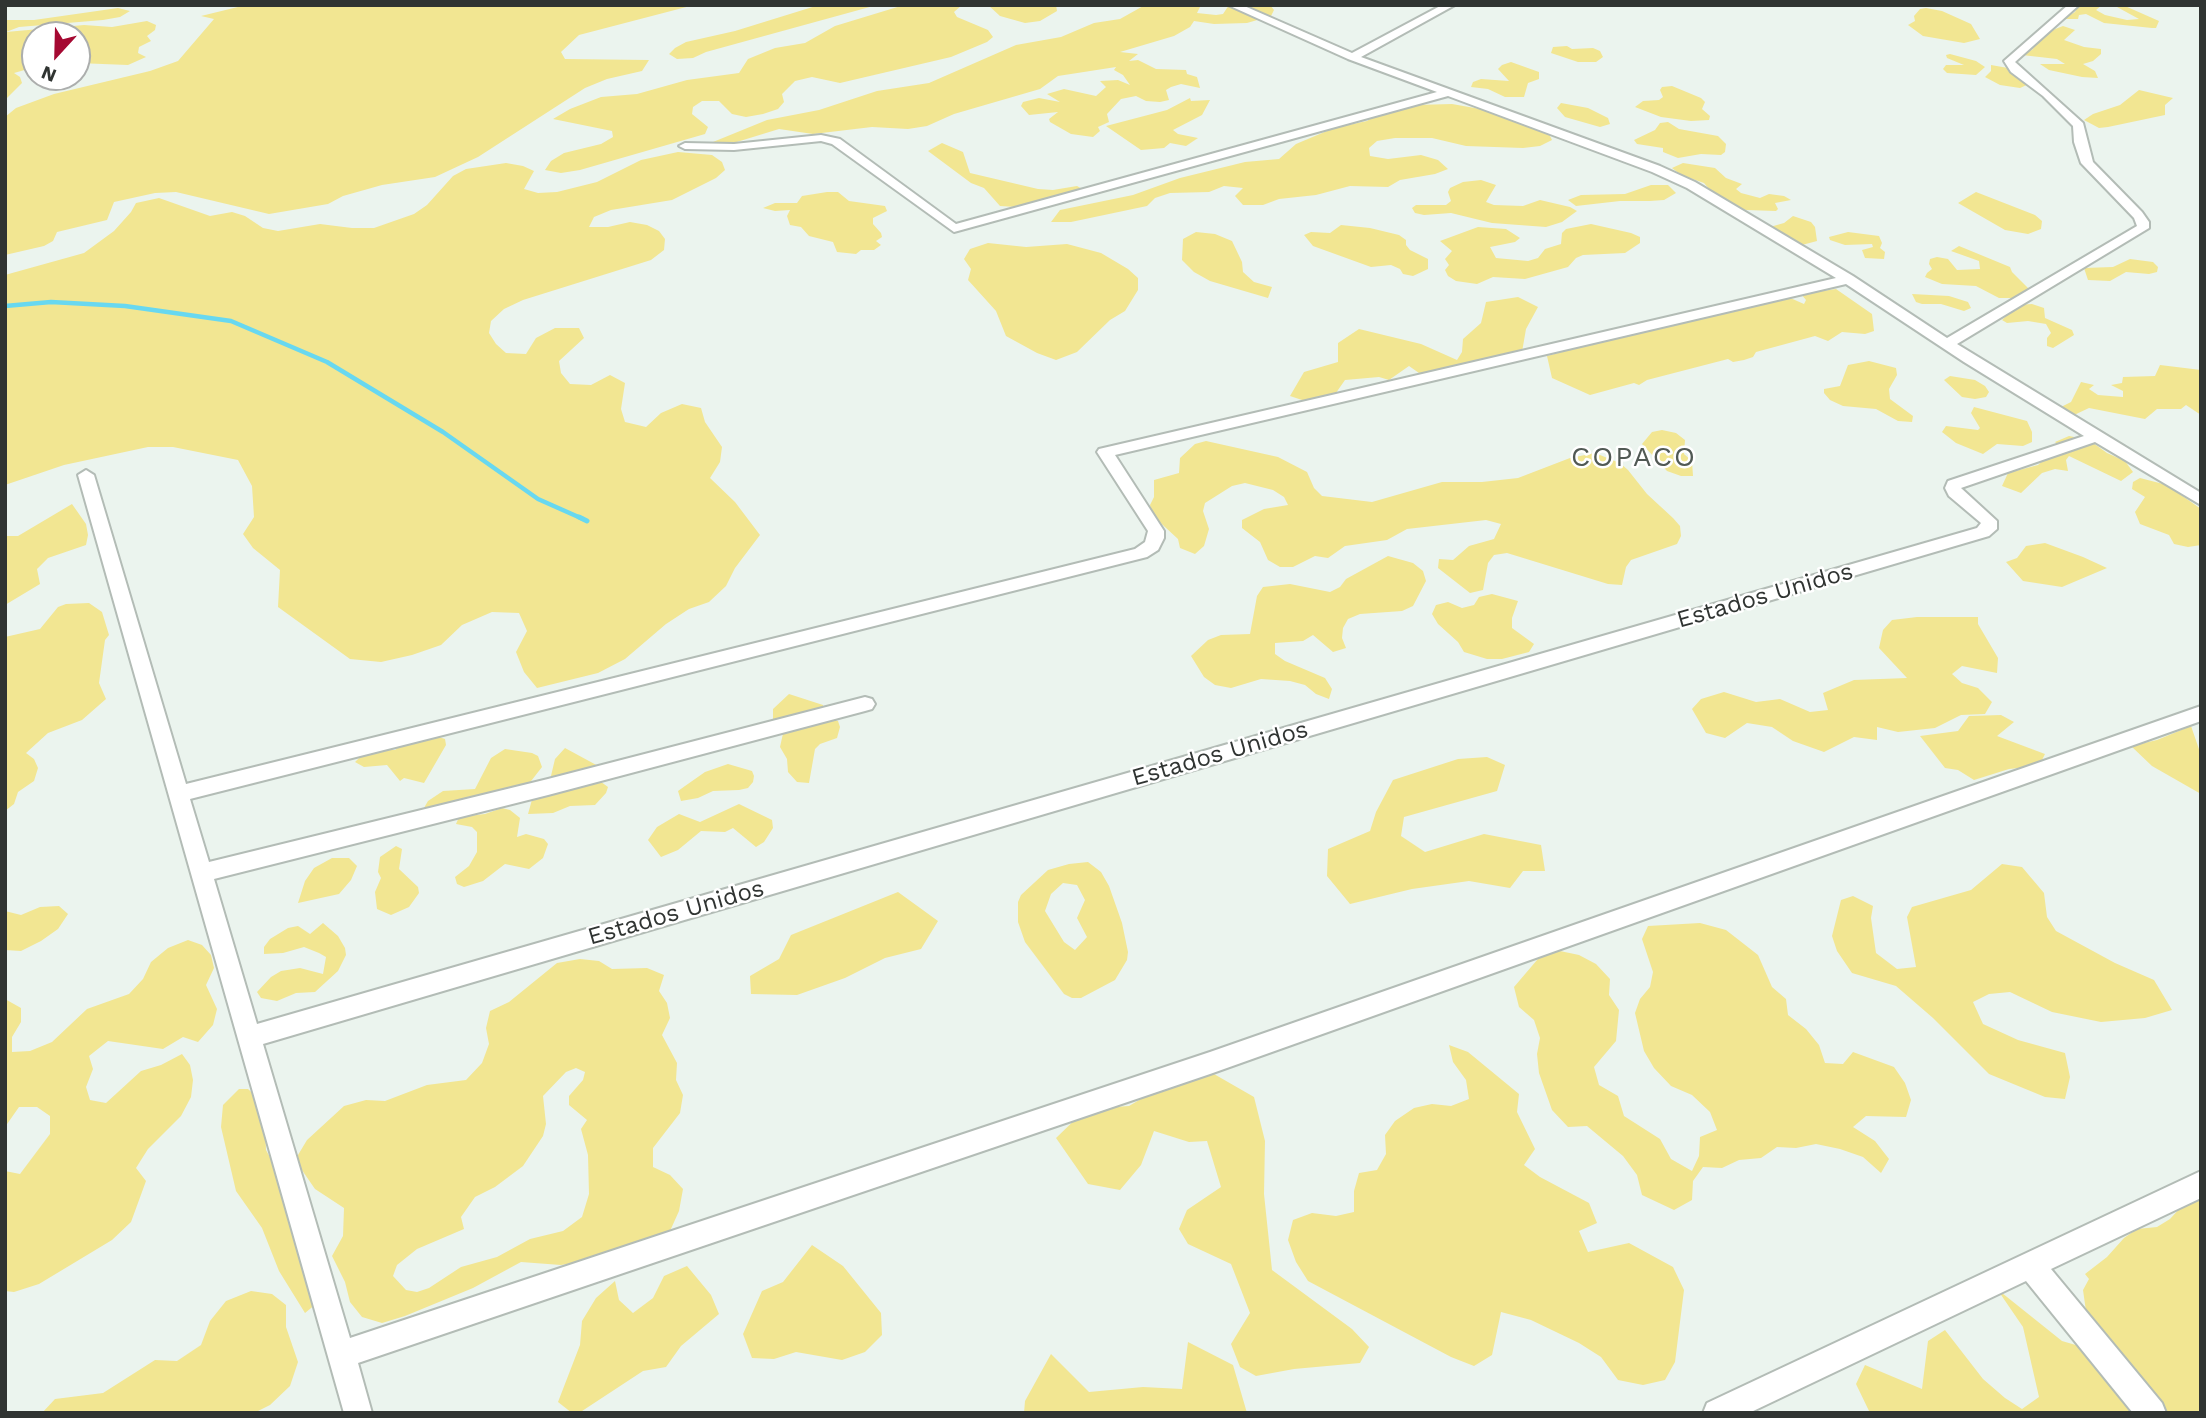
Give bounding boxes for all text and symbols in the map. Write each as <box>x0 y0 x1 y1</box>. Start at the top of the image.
north arrow <box>21 21 91 91</box>
text: N <box>38 61 60 87</box>
district label: COPACO <box>1572 441 1696 475</box>
street label: Estados Unidos <box>1674 557 1856 635</box>
street label: Estados Unidos <box>1129 715 1311 793</box>
street label: Estados Unidos <box>585 874 767 952</box>

